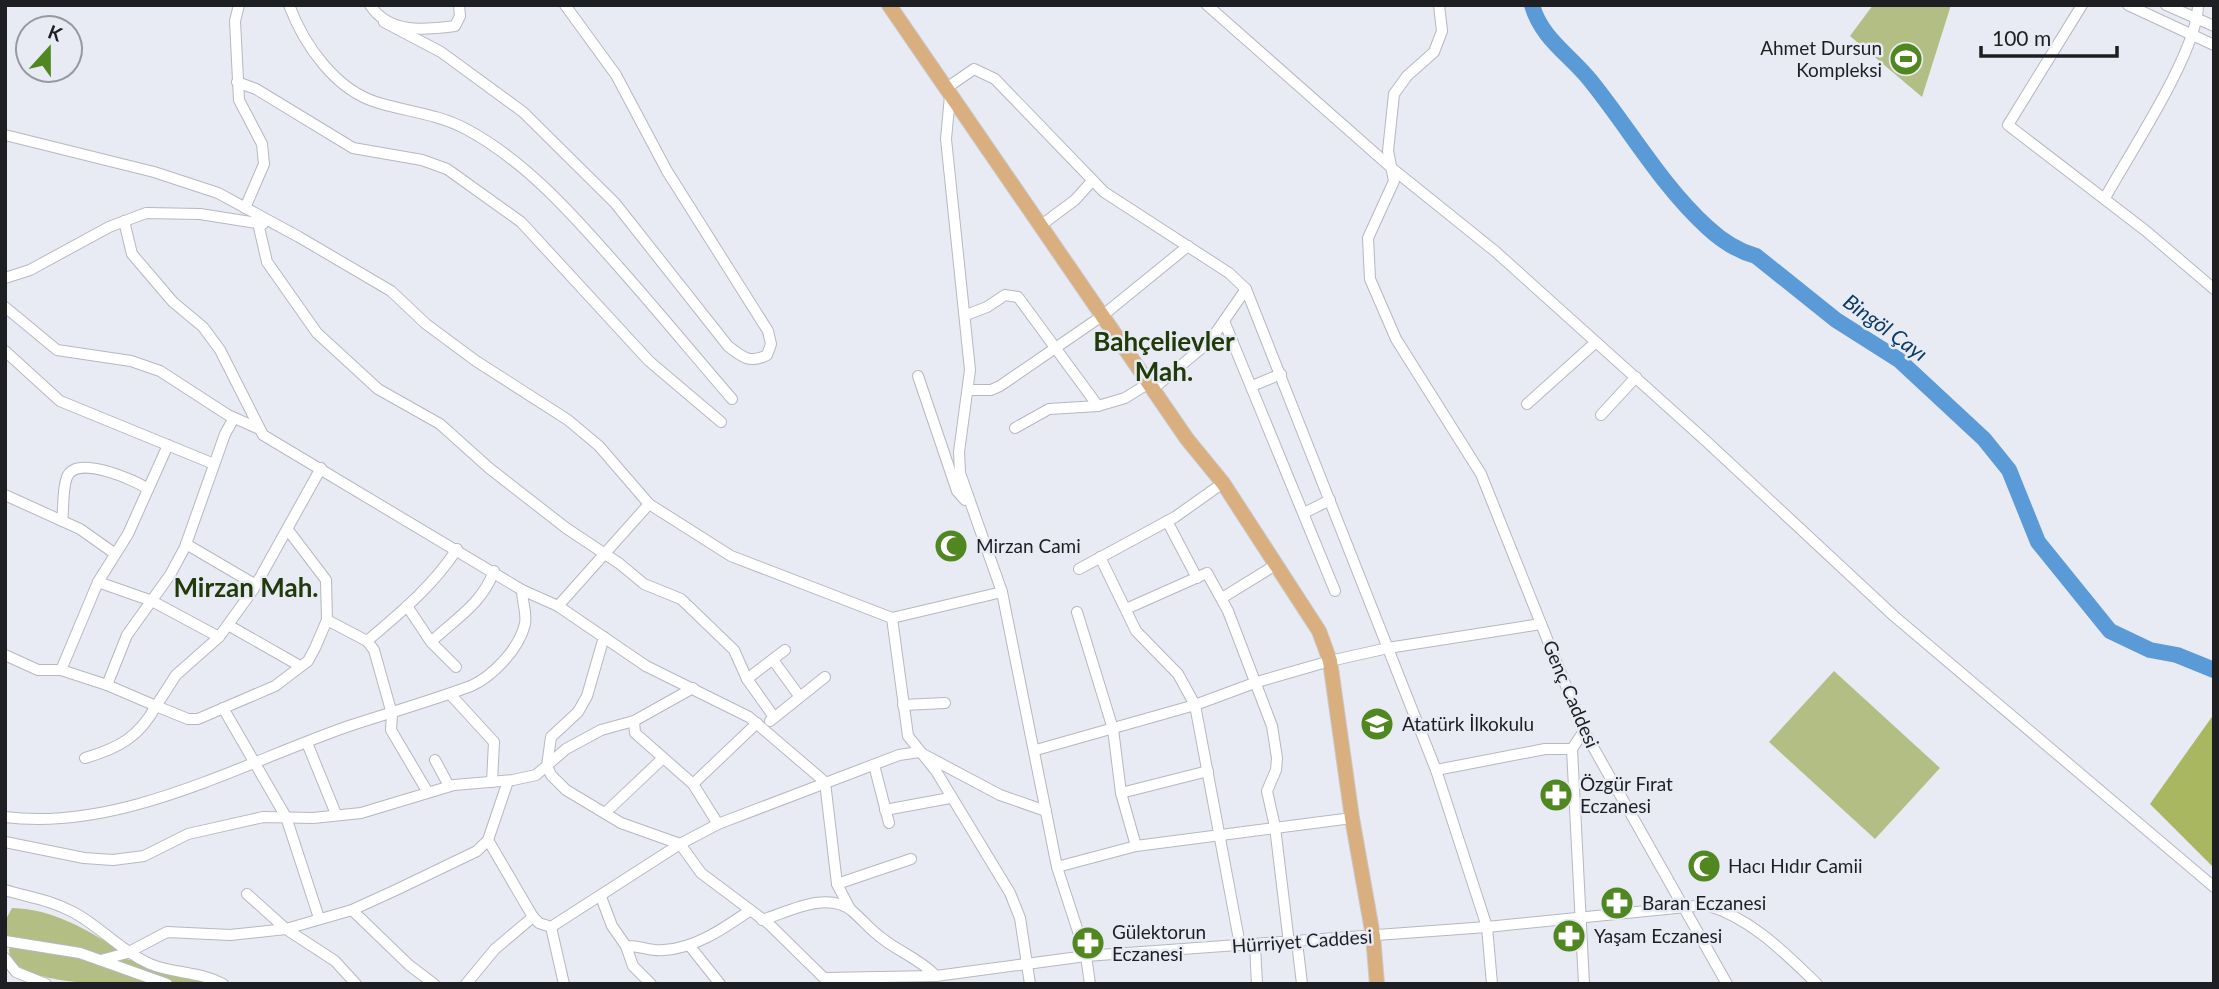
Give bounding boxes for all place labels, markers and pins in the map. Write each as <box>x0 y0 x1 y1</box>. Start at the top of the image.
place label: Ahmet Dursun Kompleksi <box>1760 36 1882 81</box>
sports icon: Ahmet Dursun Kompleksi <box>1887 40 1925 78</box>
mosque icon: Mirzan Cami <box>932 527 970 565</box>
place label: Mirzan Cami <box>976 534 1081 557</box>
school or university icon: Atatürk İlkokulu <box>1358 705 1396 743</box>
place label: Atatürk İlkokulu <box>1402 712 1534 735</box>
place label: Özgür Fırat Eczanesi <box>1580 772 1673 817</box>
pharmacy icon: Özgür Fırat Eczanesi <box>1537 776 1575 814</box>
mosque icon: Hacı Hıdır Camii <box>1685 847 1723 885</box>
place label: Hacı Hıdır Camii <box>1728 854 1863 877</box>
pharmacy icon: Baran Eczanesi <box>1598 884 1636 922</box>
place label: Baran Eczanesi <box>1642 891 1766 914</box>
pharmacy icon: Yaşam Eczanesi <box>1550 917 1588 955</box>
place label: Gülektorun Eczanesi <box>1112 920 1206 965</box>
pharmacy icon: Gülektorun Eczanesi <box>1069 924 1107 962</box>
place label: Yaşam Eczanesi <box>1594 924 1722 947</box>

